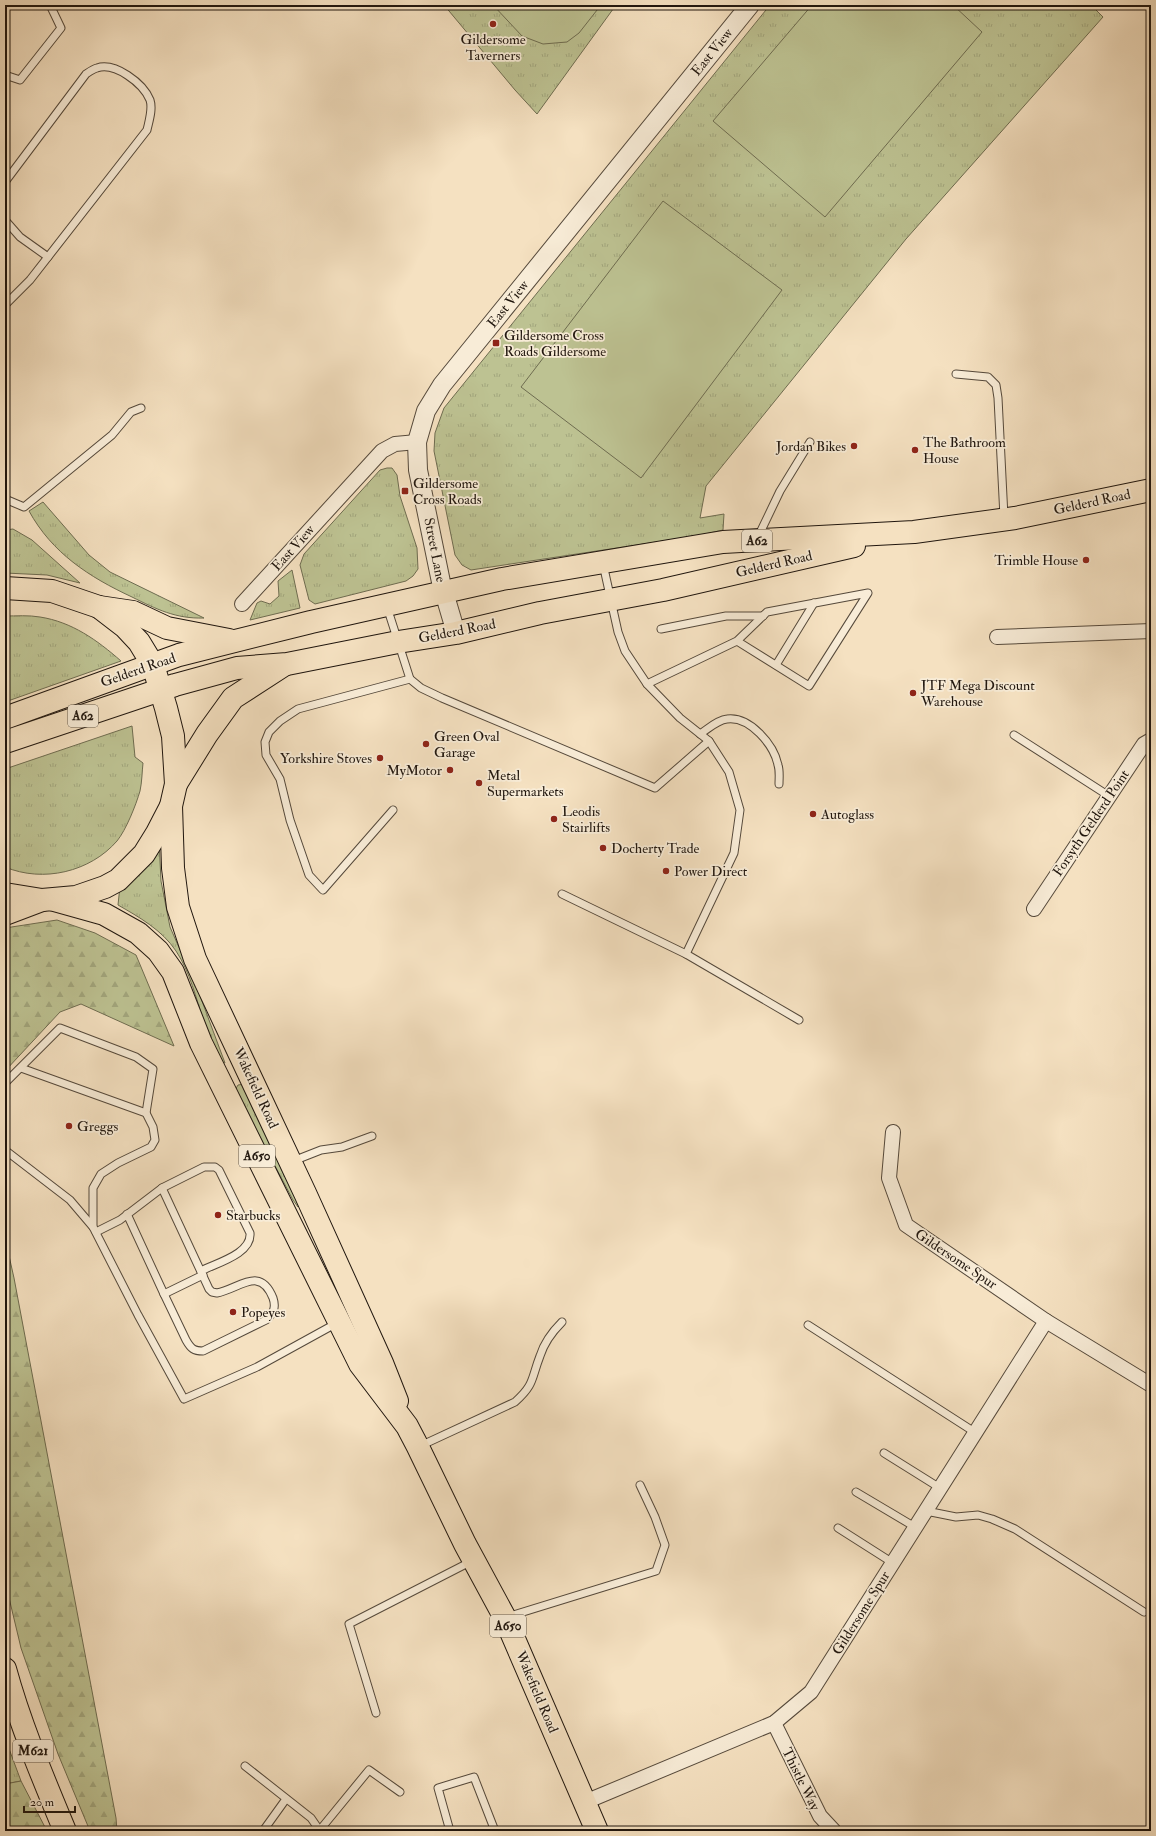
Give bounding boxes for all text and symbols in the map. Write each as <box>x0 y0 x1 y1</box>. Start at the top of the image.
marker: Gildersome Taverners <box>488 19 498 29</box>
street label: East View <box>688 25 736 79</box>
place label: Gildersome Taverners <box>460 31 526 64</box>
street label: East View <box>484 277 532 331</box>
place label: Gildersome Cross Roads Gildersome <box>504 327 606 360</box>
marker: Gildersome Cross Roads Gildersome <box>491 338 501 348</box>
place label: The Bathroom House <box>923 434 1006 467</box>
place label: Jordan Bikes <box>775 438 846 455</box>
marker: Jordan Bikes <box>849 441 859 451</box>
marker: The Bathroom House <box>910 445 920 455</box>
place label: Gildersome Cross Roads <box>413 475 482 508</box>
marker: Gildersome Cross Roads <box>400 486 410 496</box>
street label: Gelderd Road <box>1052 486 1132 518</box>
street label: Street Lane <box>420 516 450 584</box>
street label: East View <box>268 521 318 575</box>
road number: A62 <box>742 530 772 552</box>
street label: Gelderd Road <box>734 547 814 581</box>
place label: Trimble House <box>994 552 1078 569</box>
marker: Trimble House <box>1081 555 1091 565</box>
street label: Gelderd Road <box>417 615 497 647</box>
street label: Gelderd Road <box>98 649 178 691</box>
place label: JTF Mega Discount Warehouse <box>920 677 1035 710</box>
marker: JTF Mega Discount Warehouse <box>908 688 918 698</box>
road number: A62 <box>68 705 98 727</box>
place label: Green Oval Garage <box>434 728 500 761</box>
marker: Green Oval Garage <box>421 739 431 749</box>
place label: Yorkshire Stoves <box>280 750 372 767</box>
marker: Yorkshire Stoves <box>375 753 385 763</box>
place label: MyMotor <box>386 762 443 780</box>
marker: MyMotor <box>445 765 455 775</box>
street label: Forsyth Gelderd Point <box>1049 766 1134 880</box>
place label: Metal Supermarkets <box>487 767 564 801</box>
marker: Metal Supermarkets <box>474 778 484 788</box>
place label: Leodis Stairlifts <box>562 803 610 836</box>
place label: Autoglass <box>820 806 874 823</box>
marker: Autoglass <box>808 809 818 819</box>
marker: Leodis Stairlifts <box>549 814 559 824</box>
place label: Docherty Trade <box>611 840 700 858</box>
marker: Docherty Trade <box>598 843 608 853</box>
place label: Power Direct <box>674 863 748 880</box>
marker: Power Direct <box>661 866 671 876</box>
street label: Wakefield Road <box>229 1044 282 1131</box>
place label: Greggs <box>77 1118 119 1135</box>
marker: Greggs <box>64 1121 74 1131</box>
road number: A650 <box>239 1145 275 1167</box>
place label: Starbucks <box>226 1207 281 1224</box>
marker: Starbucks <box>213 1210 223 1220</box>
street label: Gildersome Spur <box>911 1225 1001 1294</box>
place label: Popeyes <box>241 1304 285 1322</box>
marker: Popeyes <box>228 1307 238 1317</box>
street label: Gildersome Spur <box>829 1567 895 1658</box>
road number: A650 <box>490 1615 526 1637</box>
street label: Wakefield Road <box>512 1648 562 1736</box>
road number: M621 <box>13 1740 53 1762</box>
street label: Thistle Way <box>778 1745 824 1814</box>
scale bar <box>24 1788 75 1814</box>
text: 20 m <box>30 1795 55 1810</box>

